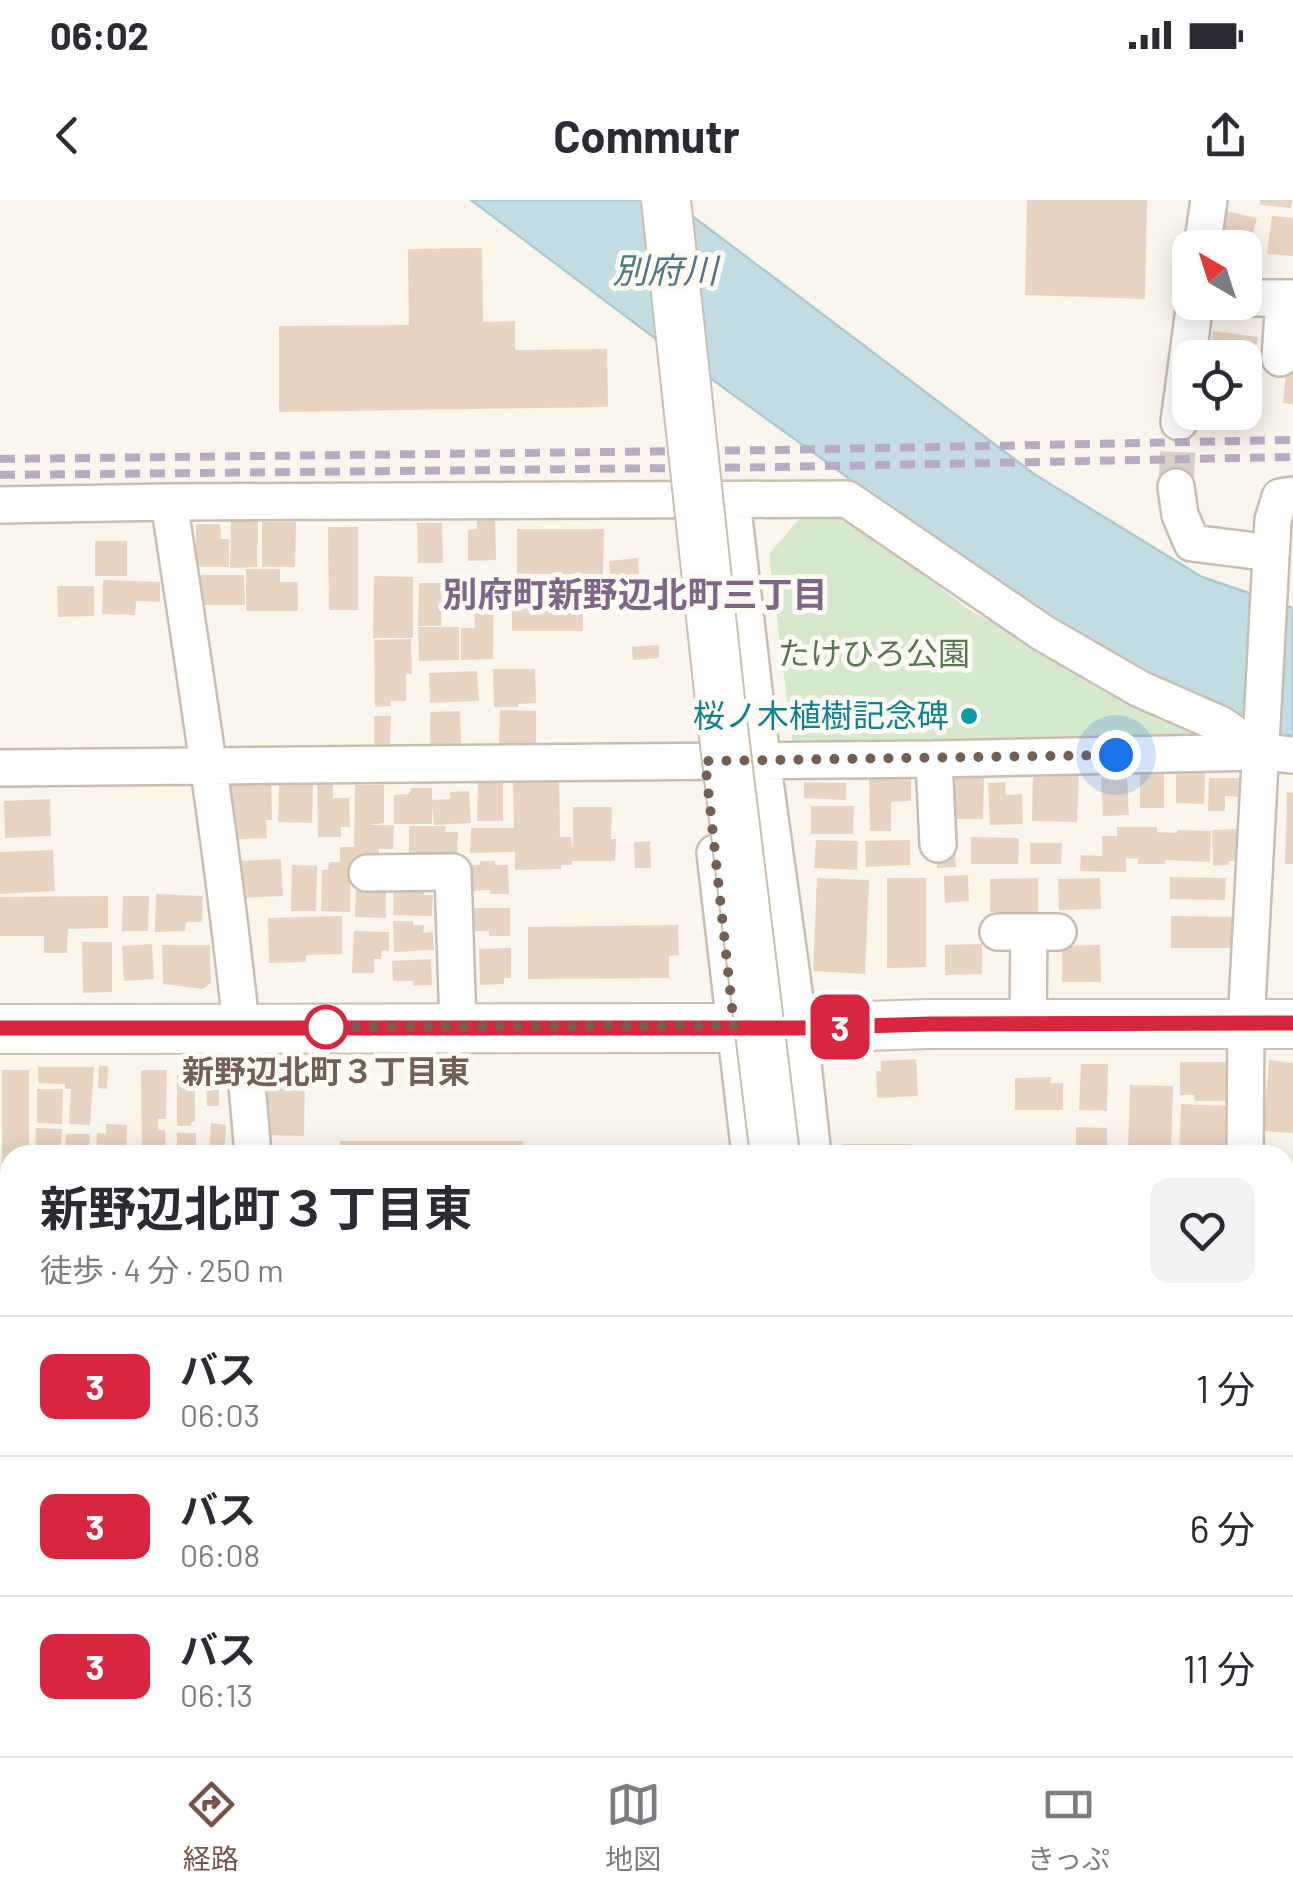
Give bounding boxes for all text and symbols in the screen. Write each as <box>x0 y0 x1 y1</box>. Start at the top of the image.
text: 06:02 <box>50 12 149 58</box>
icon: back <box>40 108 95 163</box>
text: Commutr <box>553 108 740 162</box>
icon: share <box>1198 108 1253 163</box>
north arrow <box>1172 230 1262 320</box>
map controls <box>1172 230 1262 430</box>
water label: 別府川 <box>612 248 721 290</box>
button: locate <box>1172 340 1262 430</box>
district label: 別府町新野辺北町三丁目 <box>442 572 828 614</box>
park label: たけひろ公園 <box>778 633 970 671</box>
place label: 桜ノ木植樹記念碑 <box>693 695 949 733</box>
marker: 桜ノ木植樹記念碑 <box>958 705 980 727</box>
your location <box>1091 730 1141 780</box>
line badge: 3 <box>808 994 872 1060</box>
marker: 新野辺北町３丁目東 <box>305 1006 347 1048</box>
text: 3 <box>831 1006 849 1048</box>
place label: 新野辺北町３丁目東 <box>182 1051 470 1089</box>
text: 新野辺北町３丁目東 <box>40 1178 472 1236</box>
button: heart <box>1150 1178 1255 1283</box>
text: 徒歩 · 4 分 · 250 m <box>40 1250 284 1288</box>
text: バス <box>180 1346 256 1392</box>
text: 3 <box>86 1365 104 1407</box>
text: 1 分 <box>1196 1365 1255 1411</box>
text: 06:03 <box>180 1395 260 1433</box>
text: バス <box>180 1486 256 1532</box>
text: 3 <box>86 1505 104 1547</box>
text: 6 分 <box>1190 1505 1255 1551</box>
text: 06:08 <box>180 1535 260 1573</box>
text: バス <box>180 1626 256 1672</box>
text: 3 <box>86 1645 104 1687</box>
text: 11 分 <box>1183 1645 1255 1691</box>
text: 06:13 <box>180 1675 253 1713</box>
tab: 経路 <box>183 1777 239 1877</box>
tab: 地図 <box>605 1777 661 1877</box>
tab: きっぷ <box>1027 1777 1110 1877</box>

